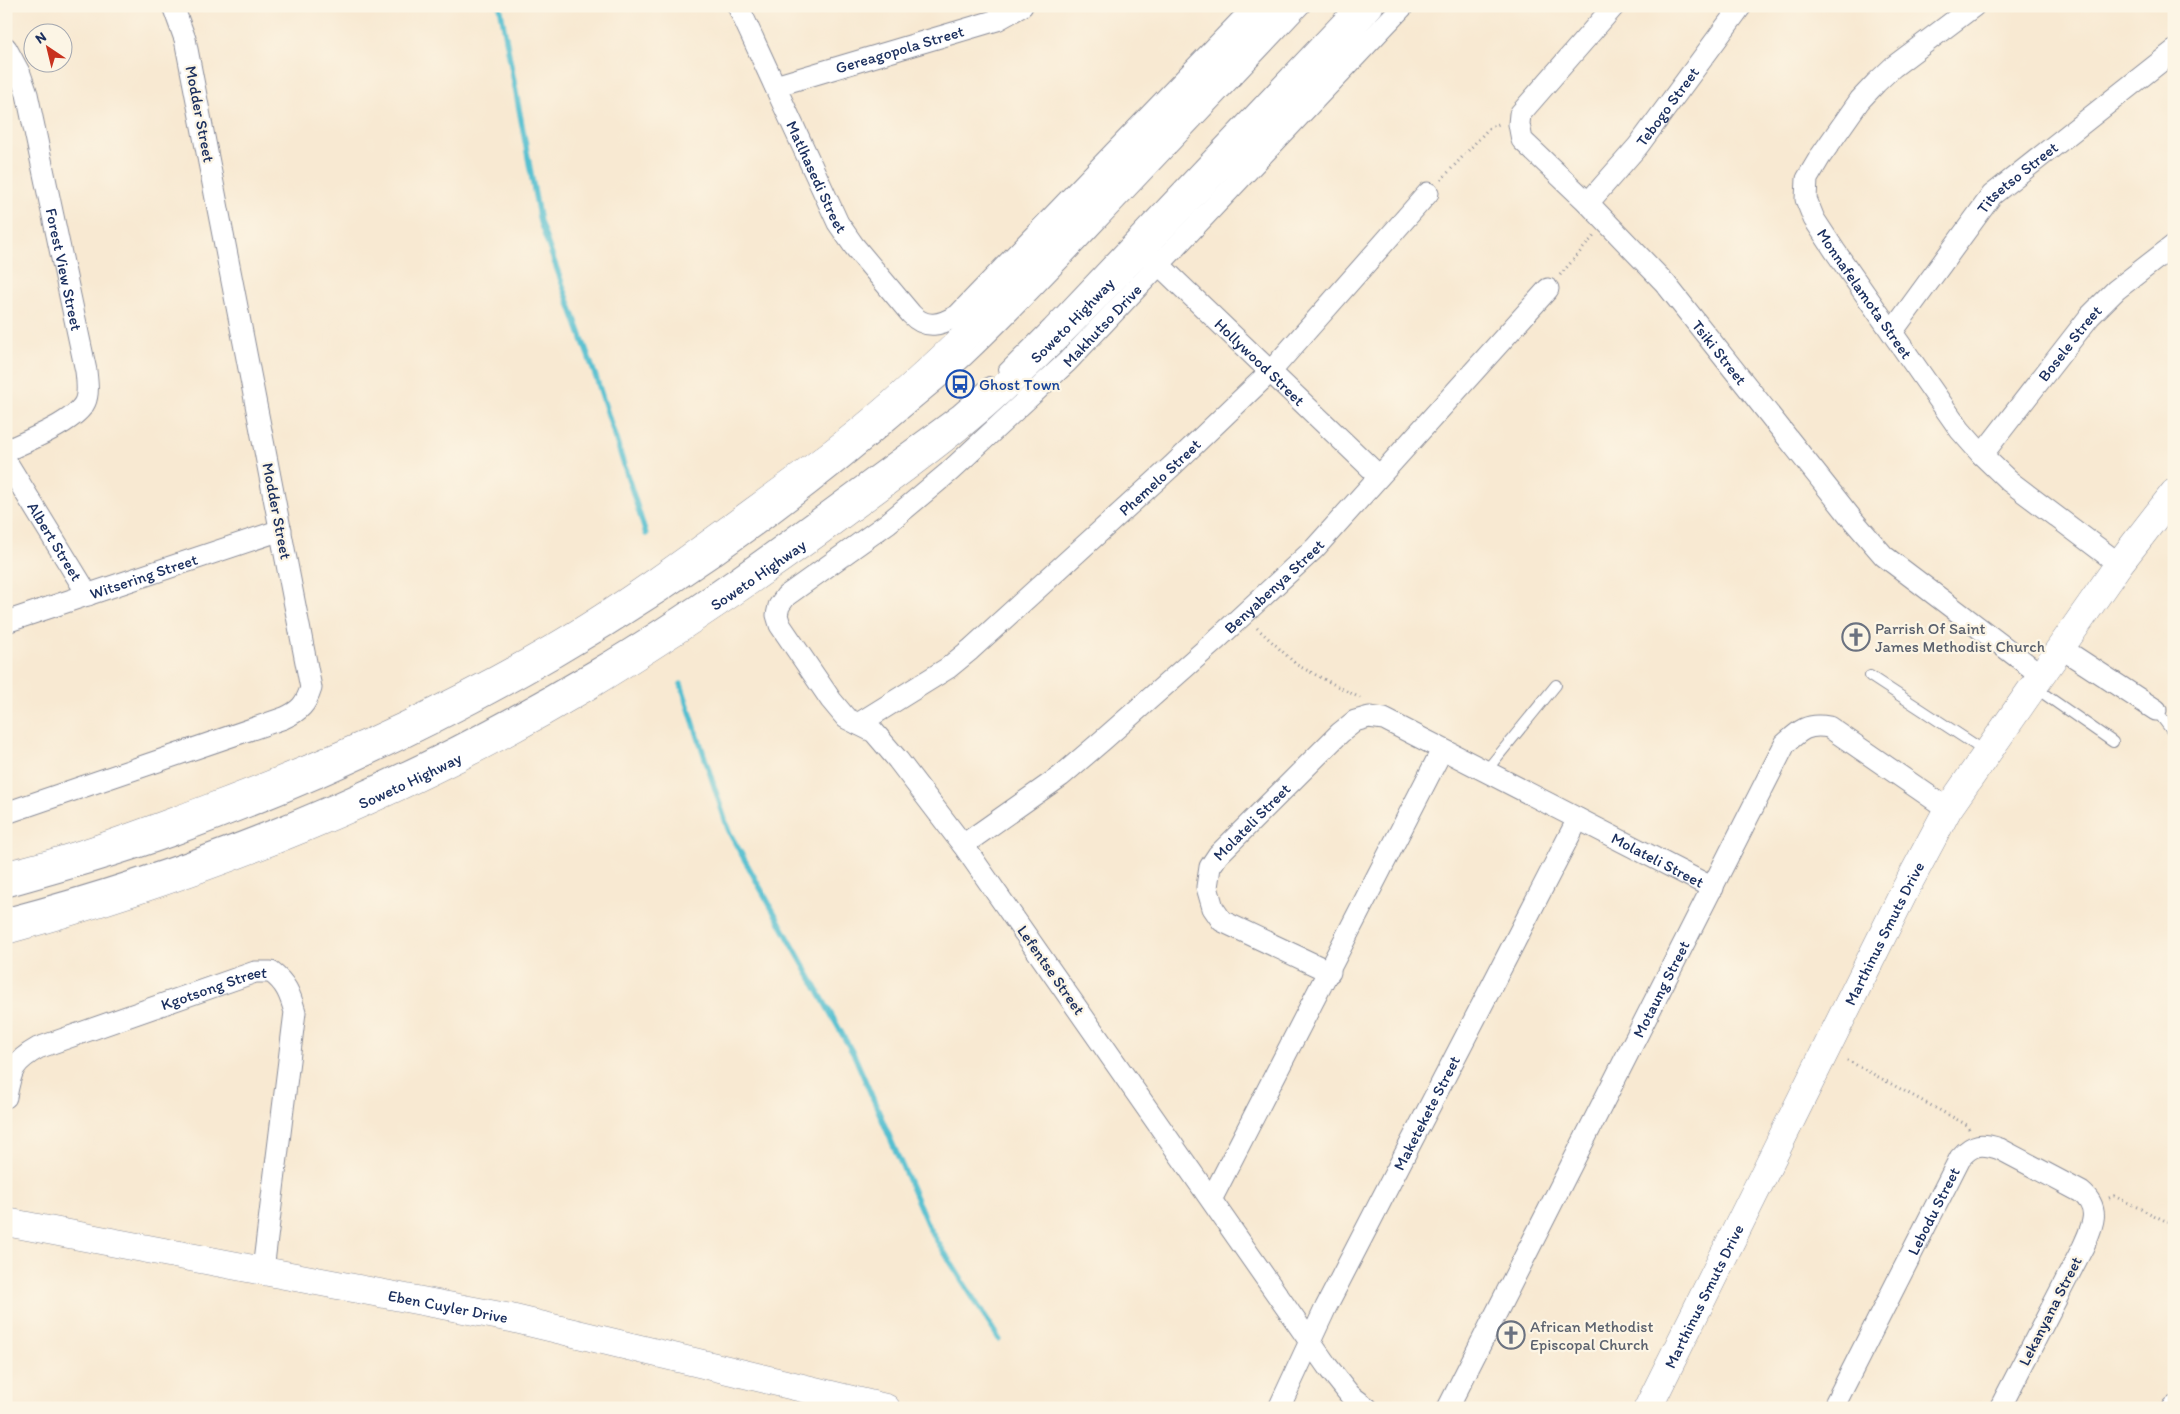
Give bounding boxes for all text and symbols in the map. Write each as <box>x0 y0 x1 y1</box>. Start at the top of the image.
street label: Gereagopola Street <box>833 21 966 77</box>
north arrow <box>22 22 72 72</box>
text: N <box>32 28 50 47</box>
street label: Tebogo Street <box>1632 63 1703 150</box>
street label: Modder Street <box>181 64 219 164</box>
street label: Matlhasedi Street <box>783 118 851 237</box>
street label: Titsetso Street <box>1972 137 2061 217</box>
street label: Forest View Street <box>42 206 87 332</box>
street label: Monnafelamota Street <box>1813 225 1917 362</box>
street label: Soweto Highway <box>1026 273 1118 367</box>
street label: Makhutso Drive <box>1058 280 1145 371</box>
street label: Bosele Street <box>2033 301 2105 385</box>
street label: Hollywood Street <box>1211 314 1309 409</box>
street label: Tsiki Street <box>1688 316 1751 388</box>
bus stop icon: Ghost Town <box>945 369 975 399</box>
place label: Ghost Town <box>979 375 1061 394</box>
street label: Phemelo Street <box>1115 434 1204 519</box>
street label: Modder Street <box>258 461 296 561</box>
street label: Albert Street <box>24 498 86 584</box>
street label: Soweto Highway <box>706 535 810 614</box>
street label: Benyabenya Street <box>1220 535 1328 637</box>
street label: Witsering Street <box>87 549 200 603</box>
place label: Parrish Of Saint James Methodist Church <box>1875 619 2045 656</box>
church icon: Parrish Of Saint James Methodist Church <box>1841 622 1871 652</box>
street label: Soweto Highway <box>355 748 465 813</box>
street label: Molateli Street <box>1209 779 1294 864</box>
street label: Molateli Street <box>1608 828 1707 891</box>
street label: Marthinus Smuts Drive <box>1840 858 1928 1008</box>
street label: Lefentse Street <box>1013 922 1089 1018</box>
street label: Motaung Street <box>1628 937 1693 1041</box>
street label: Kgotsong Street <box>158 963 267 1014</box>
street label: Maketekete Street <box>1389 1052 1464 1173</box>
street label: Lebodu Street <box>1903 1164 1963 1258</box>
street label: Marthinus Smuts Drive <box>1660 1221 1747 1371</box>
street label: Lekanyana Street <box>2014 1253 2086 1369</box>
street label: Eben Cuyler Drive <box>387 1285 510 1327</box>
place label: African Methodist Episcopal Church <box>1530 1317 1654 1354</box>
church icon: African Methodist Episcopal Church <box>1496 1320 1526 1350</box>

